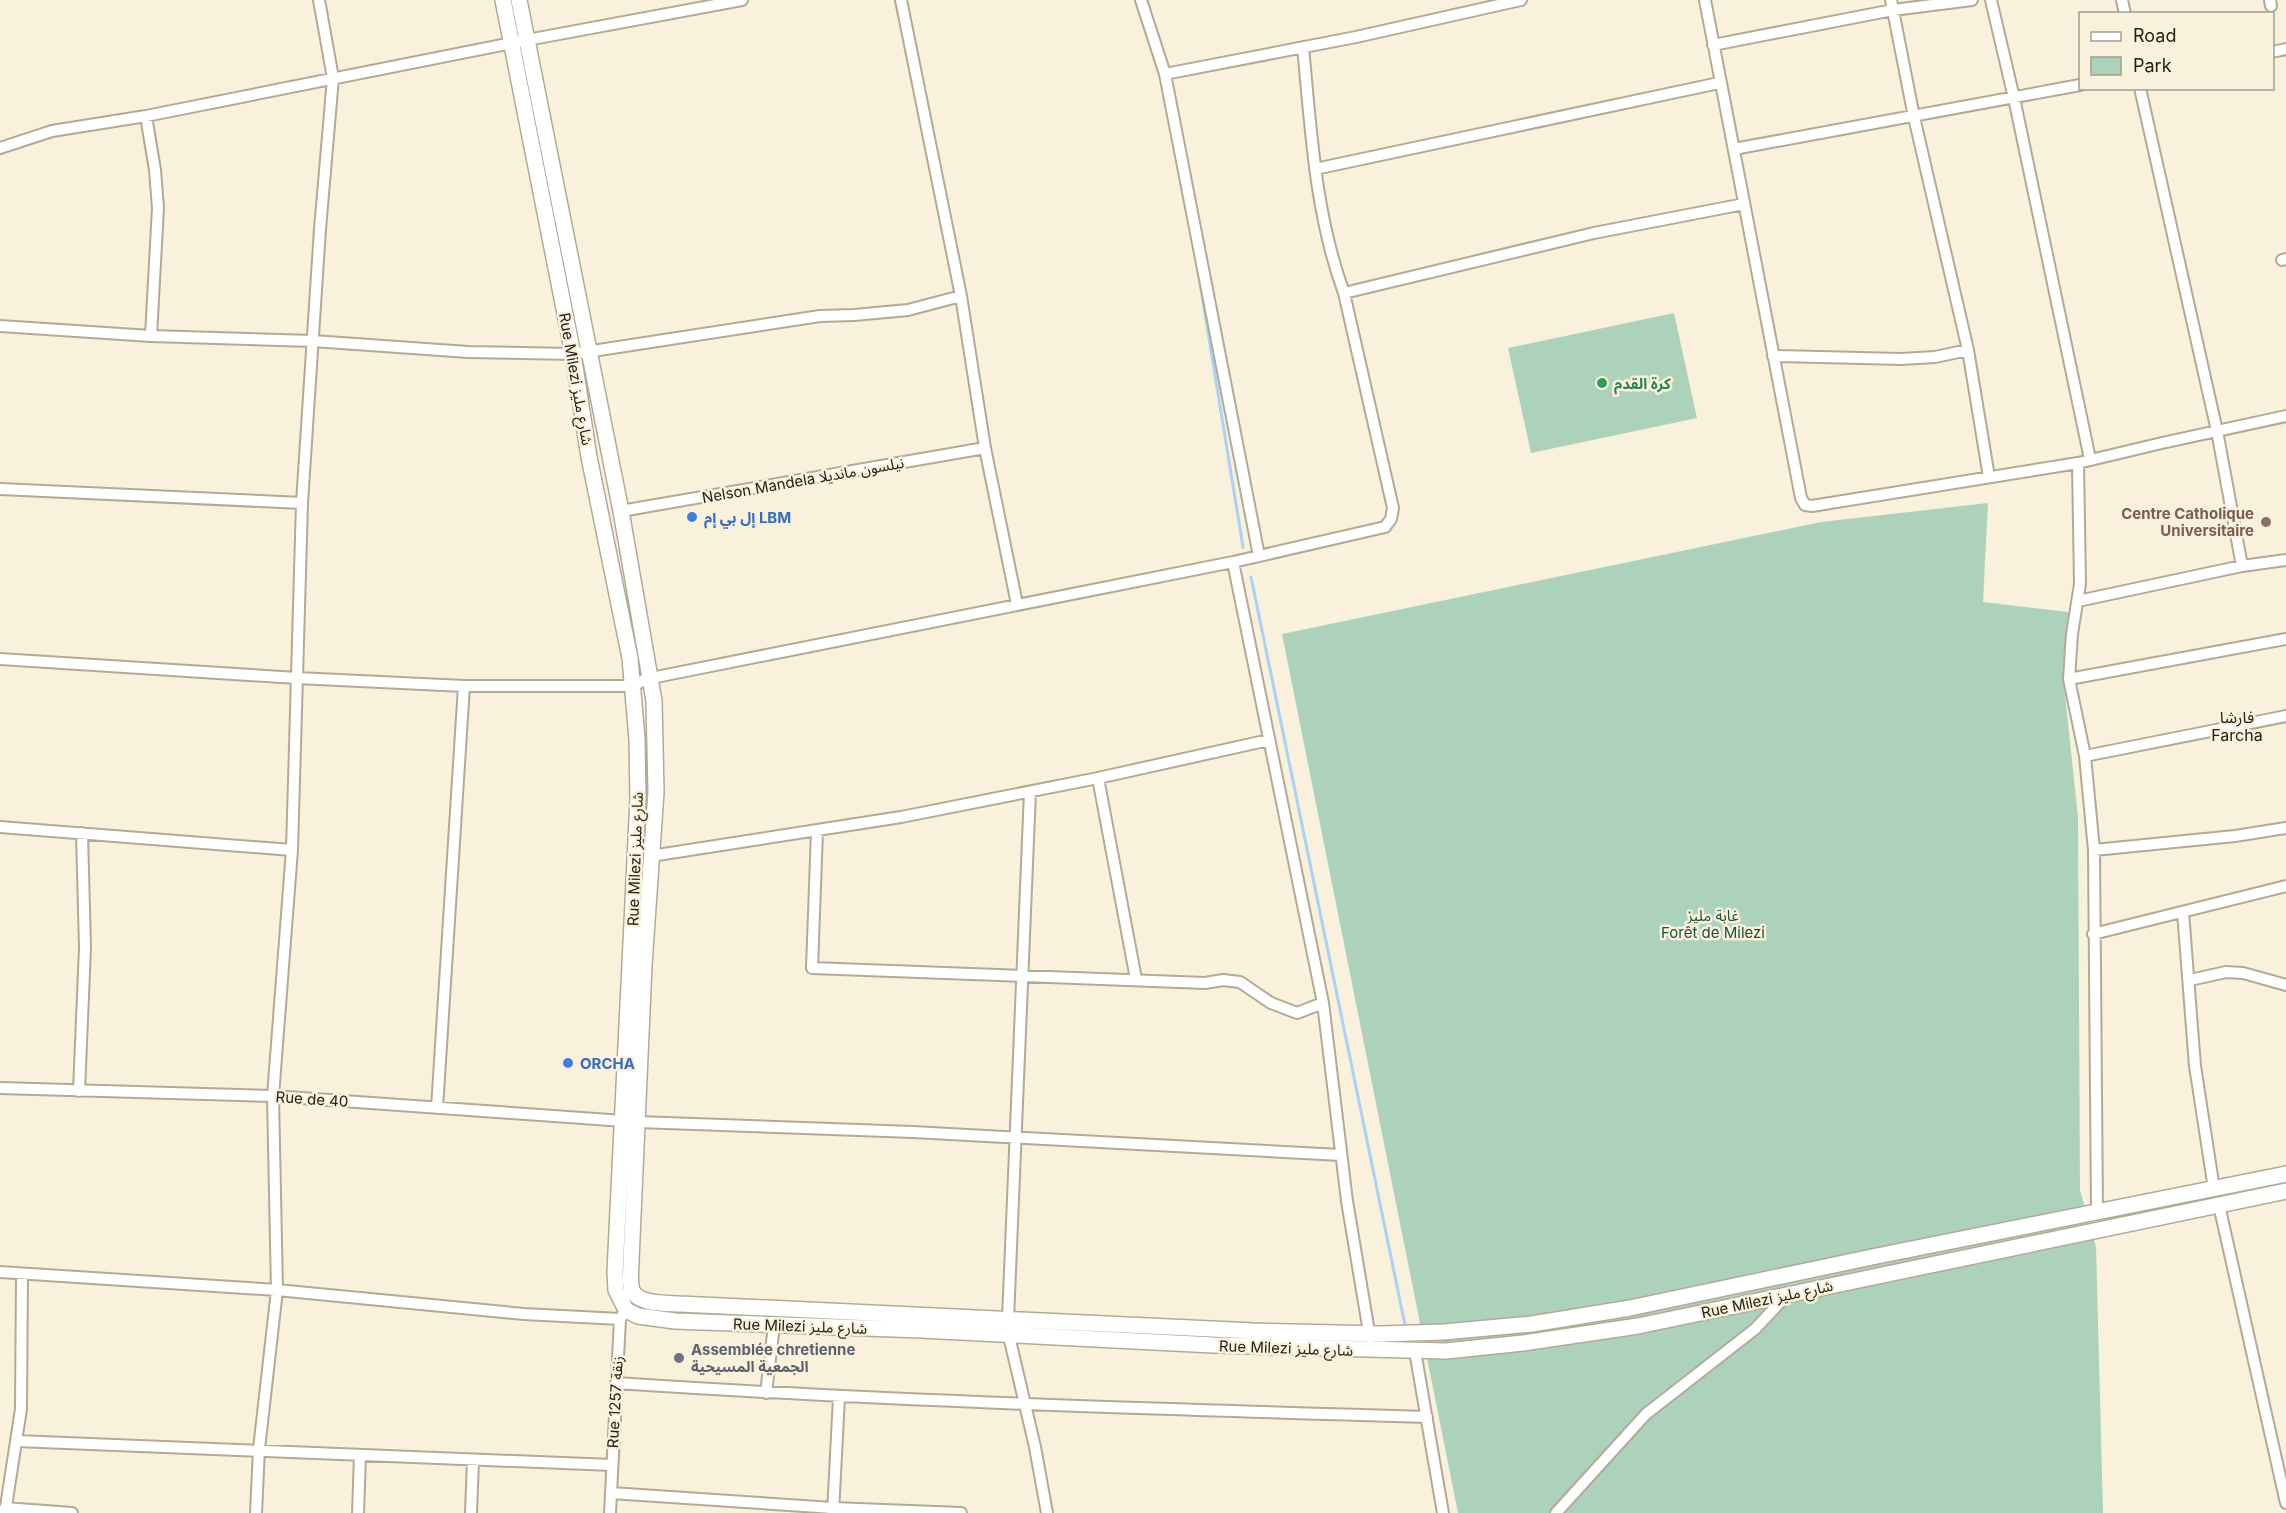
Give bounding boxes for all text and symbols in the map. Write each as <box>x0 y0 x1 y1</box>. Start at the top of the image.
legend <box>2079 12 2274 90</box>
text: Road <box>2133 25 2176 46</box>
text: Park <box>2133 55 2172 76</box>
street label: Rue Milezi شارع مليز <box>552 311 597 448</box>
place label: كرة القدم <box>1614 374 1671 395</box>
marker: كرة القدم <box>1595 376 1609 390</box>
street label: Nelson Mandela نيلسون مانديلا <box>700 453 906 507</box>
place label: Centre Catholique Universitaire <box>2121 504 2254 540</box>
place label: إل بي إم LBM <box>704 508 791 529</box>
marker: إل بي إم LBM <box>685 510 699 524</box>
marker: Centre Catholique Universitaire <box>2259 515 2273 529</box>
district label: فارشا Farcha <box>2211 707 2263 745</box>
street label: Rue Milezi شارع مليز <box>623 791 650 927</box>
park label: غابة مليز Forêt de Milezi <box>1661 906 1765 942</box>
place label: ORCHA <box>580 1054 635 1073</box>
marker: ORCHA <box>561 1056 575 1070</box>
street label: Rue de 40 <box>275 1087 349 1111</box>
street label: Rue Milezi شارع مليز <box>1699 1276 1836 1325</box>
street label: Rue Milezi شارع مليز <box>732 1314 868 1341</box>
street label: Rue Milezi شارع مليز <box>1218 1336 1354 1363</box>
place label: Assemblée chretienne الجمعية المسيحية <box>691 1340 855 1376</box>
marker: Assemblée chretienne الجمعية المسيحية <box>672 1351 686 1365</box>
street label: Rue 1257 زنقة <box>603 1355 627 1449</box>

